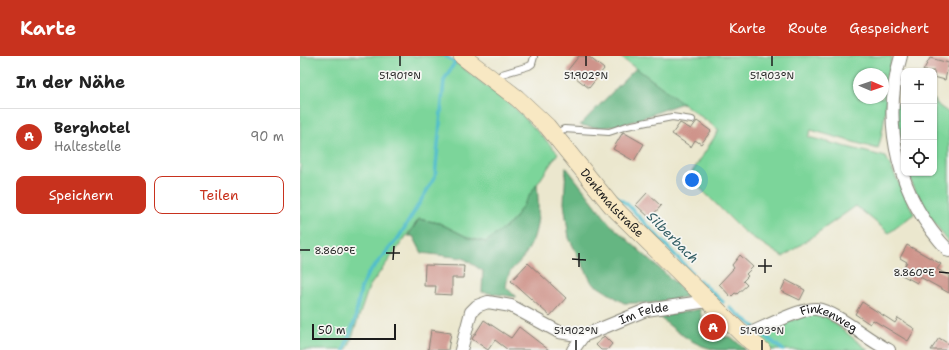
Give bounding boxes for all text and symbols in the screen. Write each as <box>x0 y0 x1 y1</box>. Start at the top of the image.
text: Karte <box>20 16 76 41</box>
text: Karte <box>729 19 766 37</box>
text: Route <box>788 19 827 37</box>
text: Gespeichert <box>849 19 929 37</box>
north arrow <box>853 68 889 104</box>
map controls <box>901 68 937 176</box>
button: + <box>901 68 937 104</box>
text: 51.901°N <box>379 69 421 82</box>
text: 51.902°N <box>564 69 608 82</box>
text: 51.903°N <box>750 69 794 82</box>
text: In der Nähe <box>16 71 125 93</box>
button: − <box>901 104 937 140</box>
text: Berghotel <box>54 118 130 138</box>
text: A <box>24 128 34 145</box>
text: 90 m <box>250 128 284 145</box>
text: Haltestelle <box>54 138 121 155</box>
button: locate <box>901 140 937 176</box>
street label: Denkmalstraße <box>577 165 647 241</box>
your location <box>682 170 702 190</box>
button: Speichern <box>16 176 146 214</box>
button: Teilen <box>154 176 284 214</box>
water label: Silberbach <box>643 208 702 267</box>
text: 8.860°E <box>315 244 355 257</box>
text: 8.860°E <box>894 266 934 279</box>
street label: Im Felde <box>617 299 670 328</box>
street label: Finkenweg <box>798 301 861 336</box>
pin: A <box>700 312 726 342</box>
scale bar <box>312 322 396 341</box>
text: 50 m <box>318 323 346 338</box>
text: 51.902°N <box>554 324 598 337</box>
text: 51.903°N <box>740 324 784 337</box>

